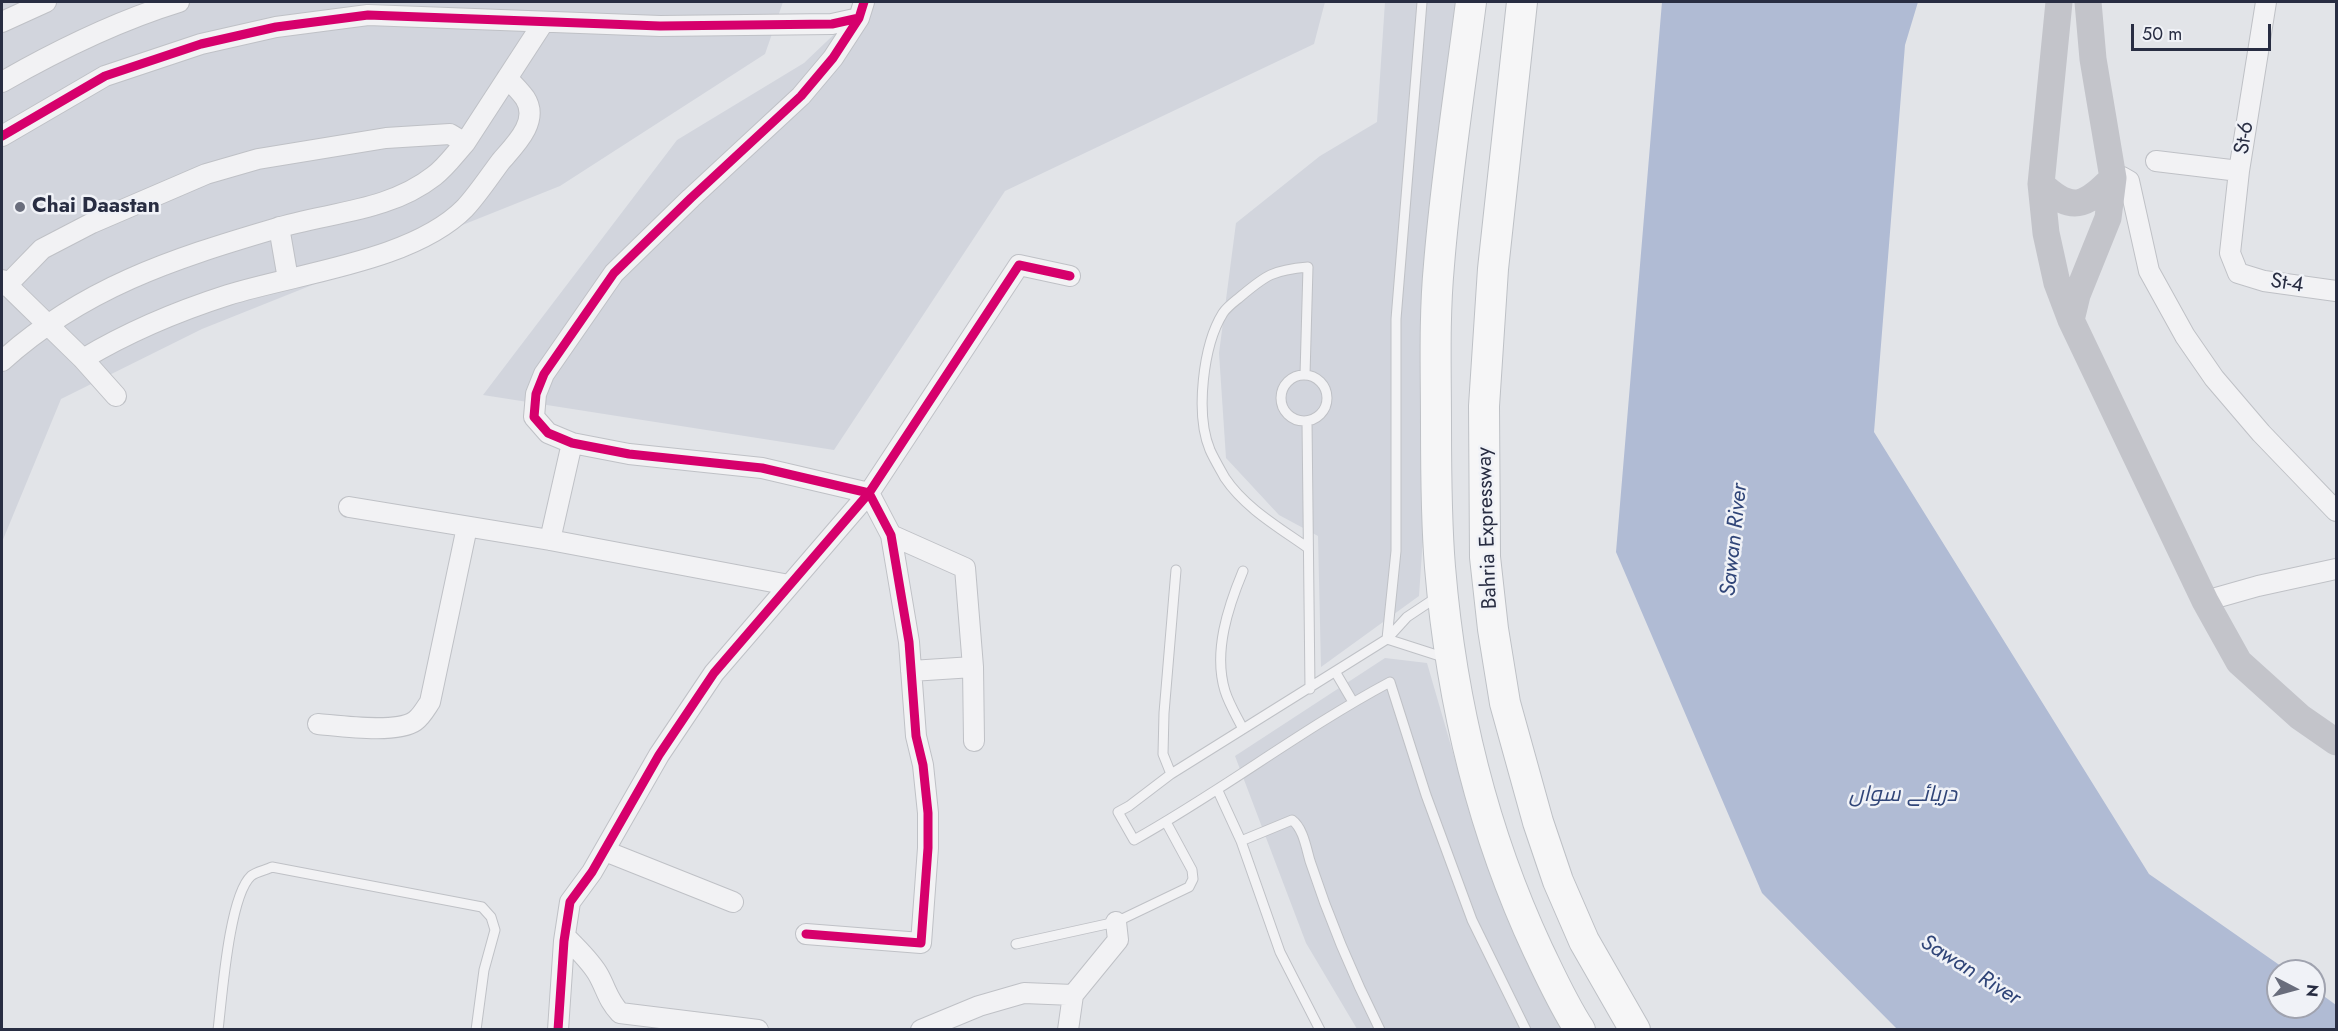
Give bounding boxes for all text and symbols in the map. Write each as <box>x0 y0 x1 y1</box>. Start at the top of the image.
scale bar <box>2134 12 2274 50</box>
text: 50 m <box>2142 21 2182 47</box>
street label: St-6 <box>2230 120 2260 156</box>
place label: Chai Daastan <box>32 194 160 220</box>
marker: Chai Daastan <box>13 200 27 214</box>
street label: St-4 <box>2269 269 2305 299</box>
street label: Bahria Expressway <box>1473 446 1503 610</box>
water label: Sawan River <box>1716 482 1754 598</box>
water label: دریائے سواں <box>1849 783 1957 809</box>
water label: Sawan River <box>1915 930 2025 1012</box>
north arrow <box>2266 959 2326 1019</box>
text: N <box>2300 983 2325 998</box>

